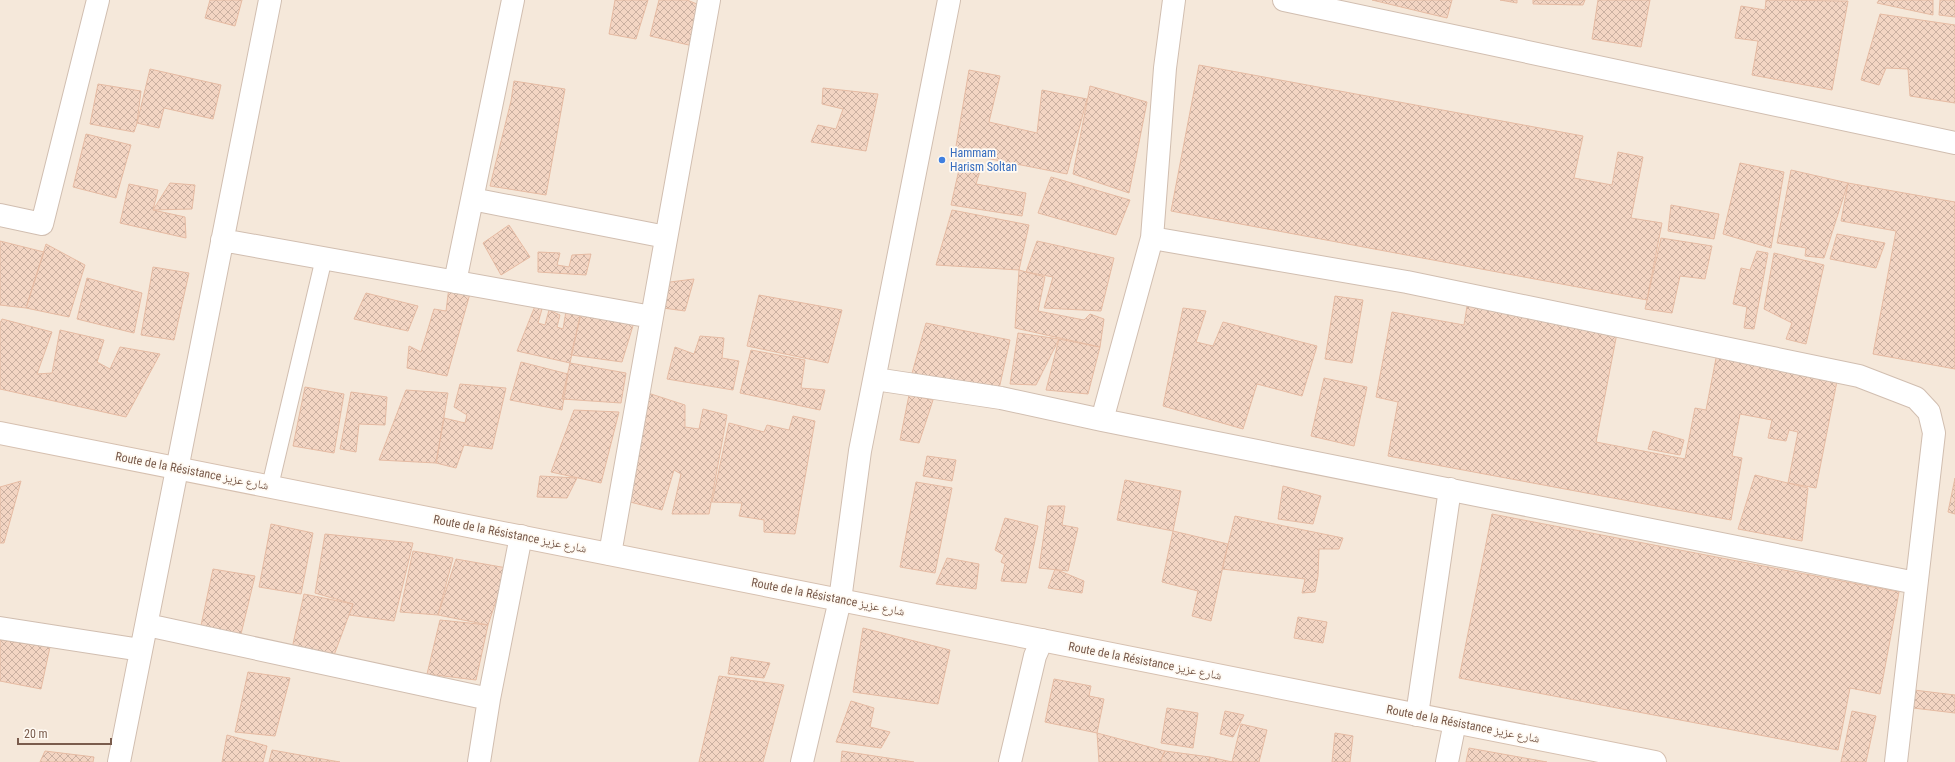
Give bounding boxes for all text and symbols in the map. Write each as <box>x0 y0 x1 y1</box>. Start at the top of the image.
place label: Hammam Harism Soltan <box>950 146 1017 174</box>
marker: Hammam Harism Soltan <box>937 155 947 165</box>
street label: Route de la Résistance شارع عزيز <box>114 449 270 494</box>
street label: Route de la Résistance شارع عزيز <box>432 512 588 557</box>
street label: Route de la Résistance شارع عزيز <box>750 575 906 620</box>
street label: Route de la Résistance شارع عزيز <box>1067 639 1223 684</box>
street label: Route de la Résistance شارع عزيز <box>1385 702 1541 747</box>
scale bar <box>18 720 111 746</box>
text: 20 m <box>24 727 48 741</box>

